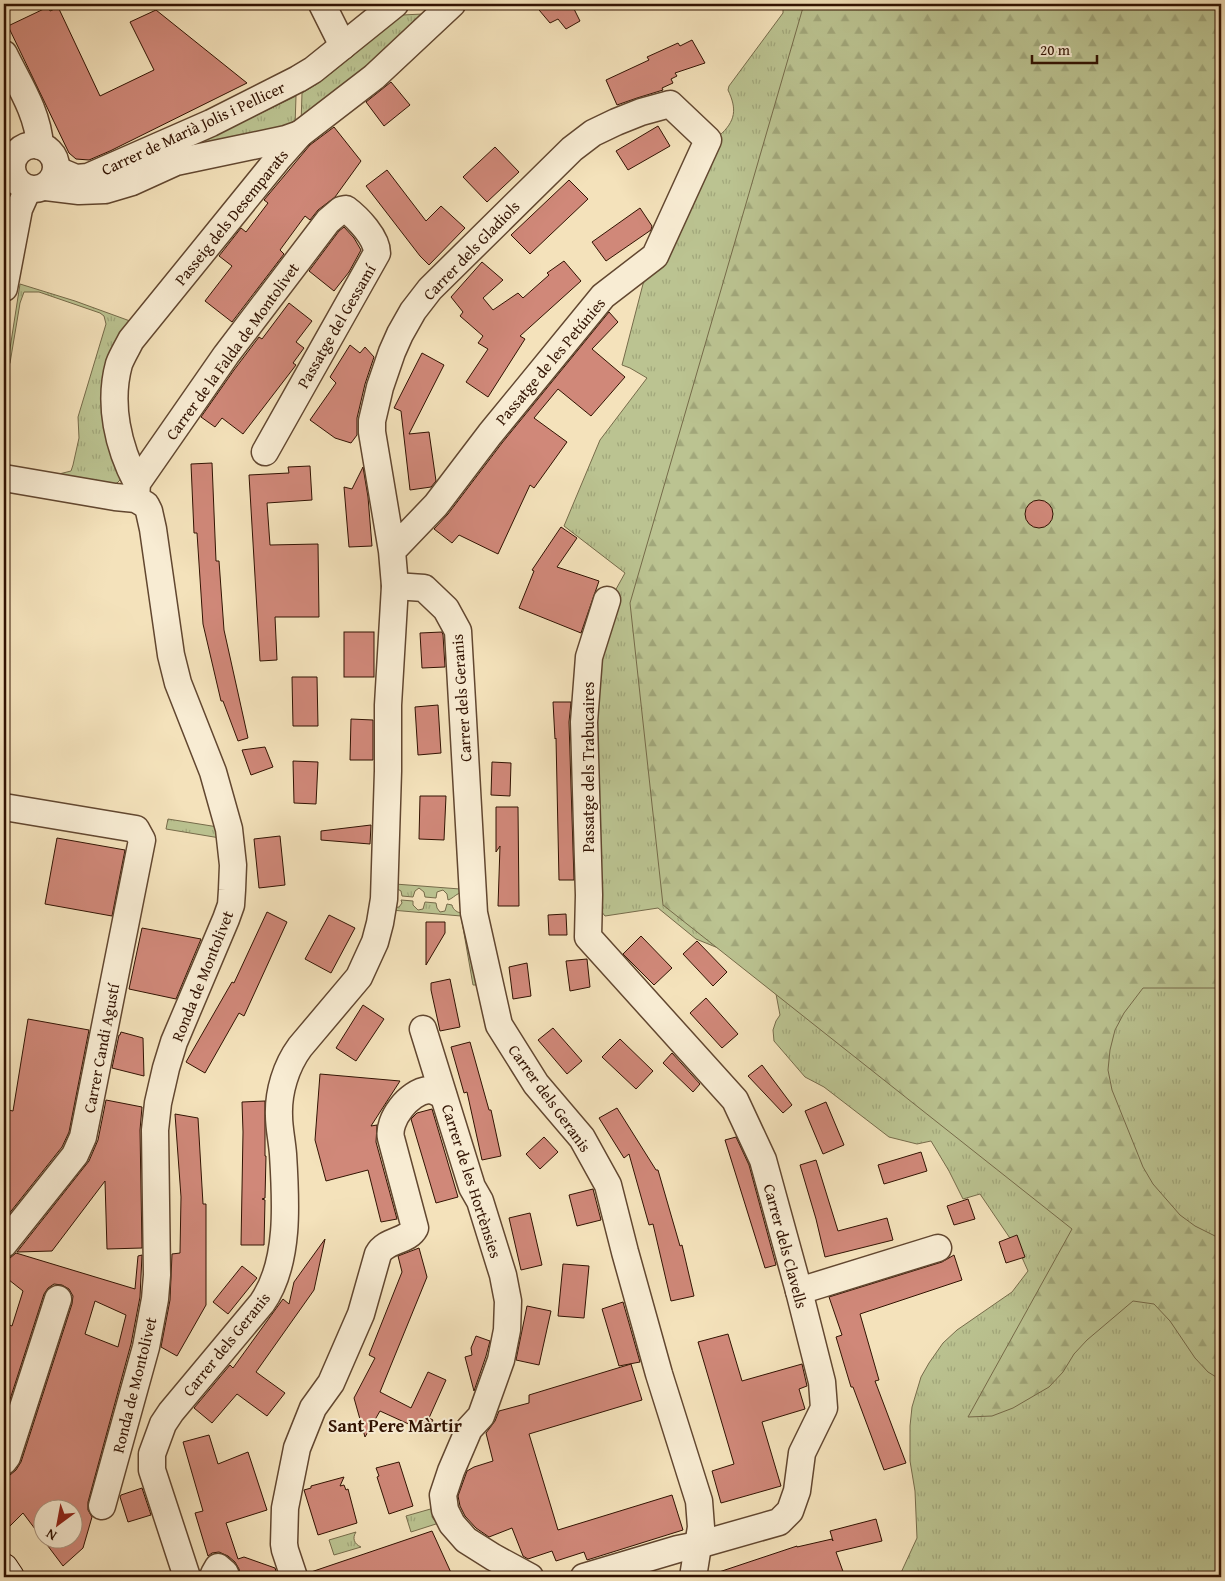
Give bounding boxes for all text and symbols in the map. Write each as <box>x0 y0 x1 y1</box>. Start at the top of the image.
scale bar <box>1032 32 1098 64</box>
text: 20 m <box>1040 39 1071 60</box>
street label: Carrer de Marià Jolis i Pellicer <box>97 75 289 181</box>
street label: Passeig dels Desemparats <box>168 144 294 290</box>
street label: Carrer dels Gladiols <box>417 195 525 305</box>
street label: Carrer de la Falda de Montolivet <box>159 257 305 445</box>
street label: Passatge del Gessamí <box>291 259 382 393</box>
street label: Passatge de les Petúnies <box>489 292 611 430</box>
street label: Carrer dels Geranis <box>445 633 477 763</box>
street label: Passatge dels Trabucaires <box>576 682 600 852</box>
street label: Ronda de Montolivet <box>165 907 239 1045</box>
street label: Carrer Candi Agustí <box>77 981 125 1115</box>
street label: Carrer dels Geranis <box>503 1039 597 1157</box>
street label: Carrer de les Hortènsies <box>436 1101 508 1261</box>
street label: Carrer dels Clavells <box>758 1181 814 1311</box>
street label: Carrer dels Geranis <box>176 1287 276 1401</box>
street label: Ronda de Montolivet <box>105 1314 163 1456</box>
district label: Sant Pere Màrtir <box>328 1412 463 1439</box>
north arrow <box>32 1498 82 1548</box>
text: N <box>41 1524 60 1546</box>

